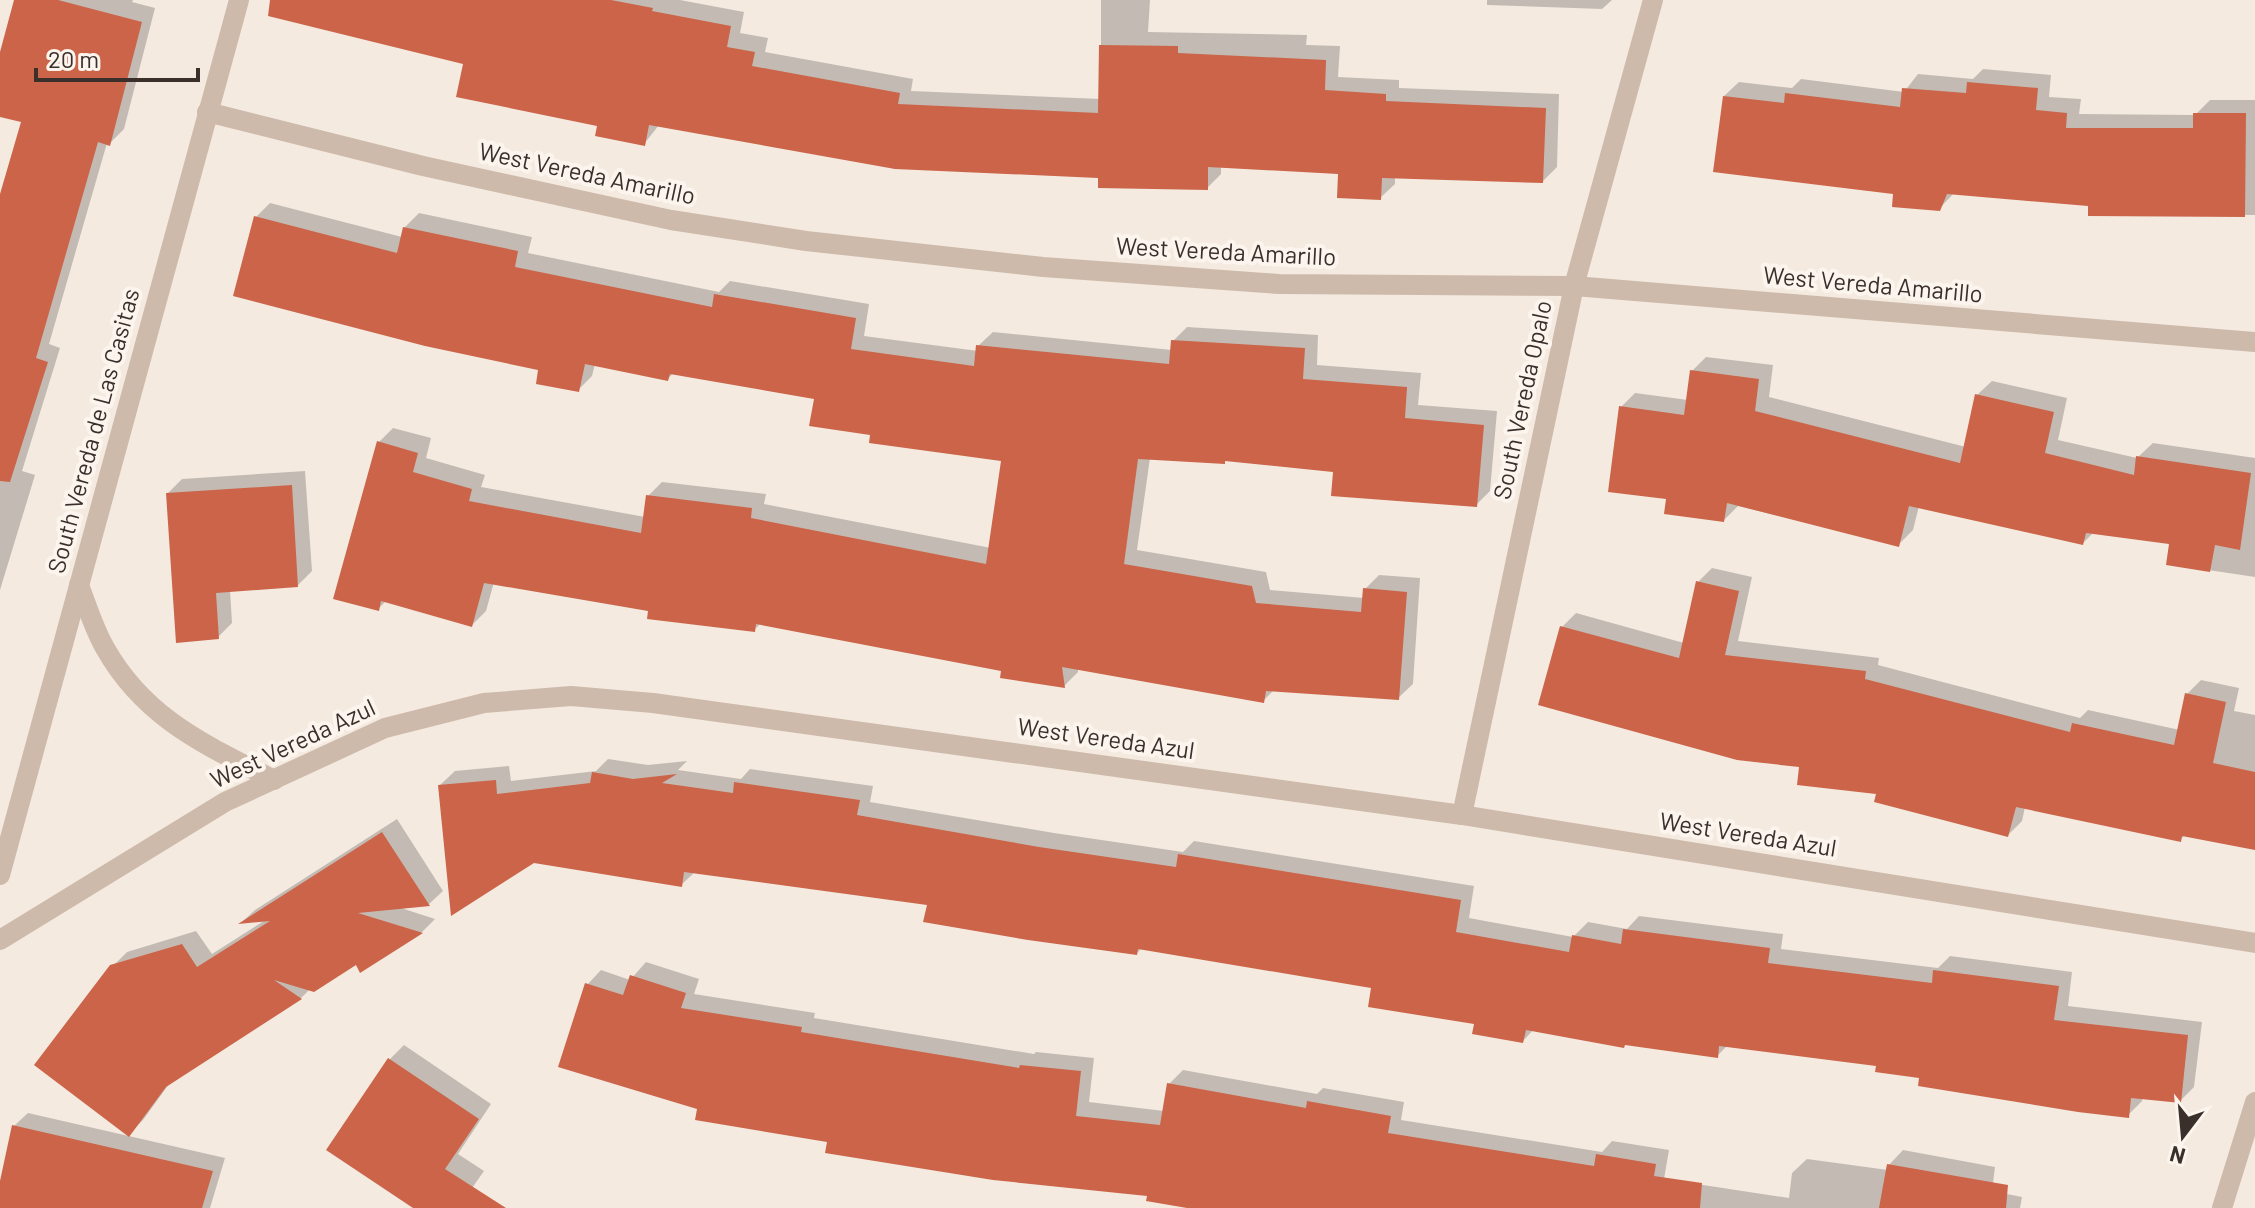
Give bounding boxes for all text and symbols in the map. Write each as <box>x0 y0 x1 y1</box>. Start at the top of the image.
scale bar <box>36 32 198 82</box>
text: 20 m <box>48 44 99 73</box>
street label: West Vereda Amarillo <box>476 135 698 210</box>
street label: West Vereda Amarillo <box>1115 230 1337 271</box>
street label: West Vereda Amarillo <box>1762 259 1984 308</box>
street label: South Vereda de Las Casitas <box>41 285 145 576</box>
street label: South Vereda Opalo <box>1486 297 1557 502</box>
street label: West Vereda Azul <box>205 692 379 794</box>
street label: West Vereda Azul <box>1016 711 1197 764</box>
street label: West Vereda Azul <box>1658 805 1839 862</box>
north arrow <box>2143 1096 2223 1176</box>
text: N <box>2167 1142 2188 1171</box>

